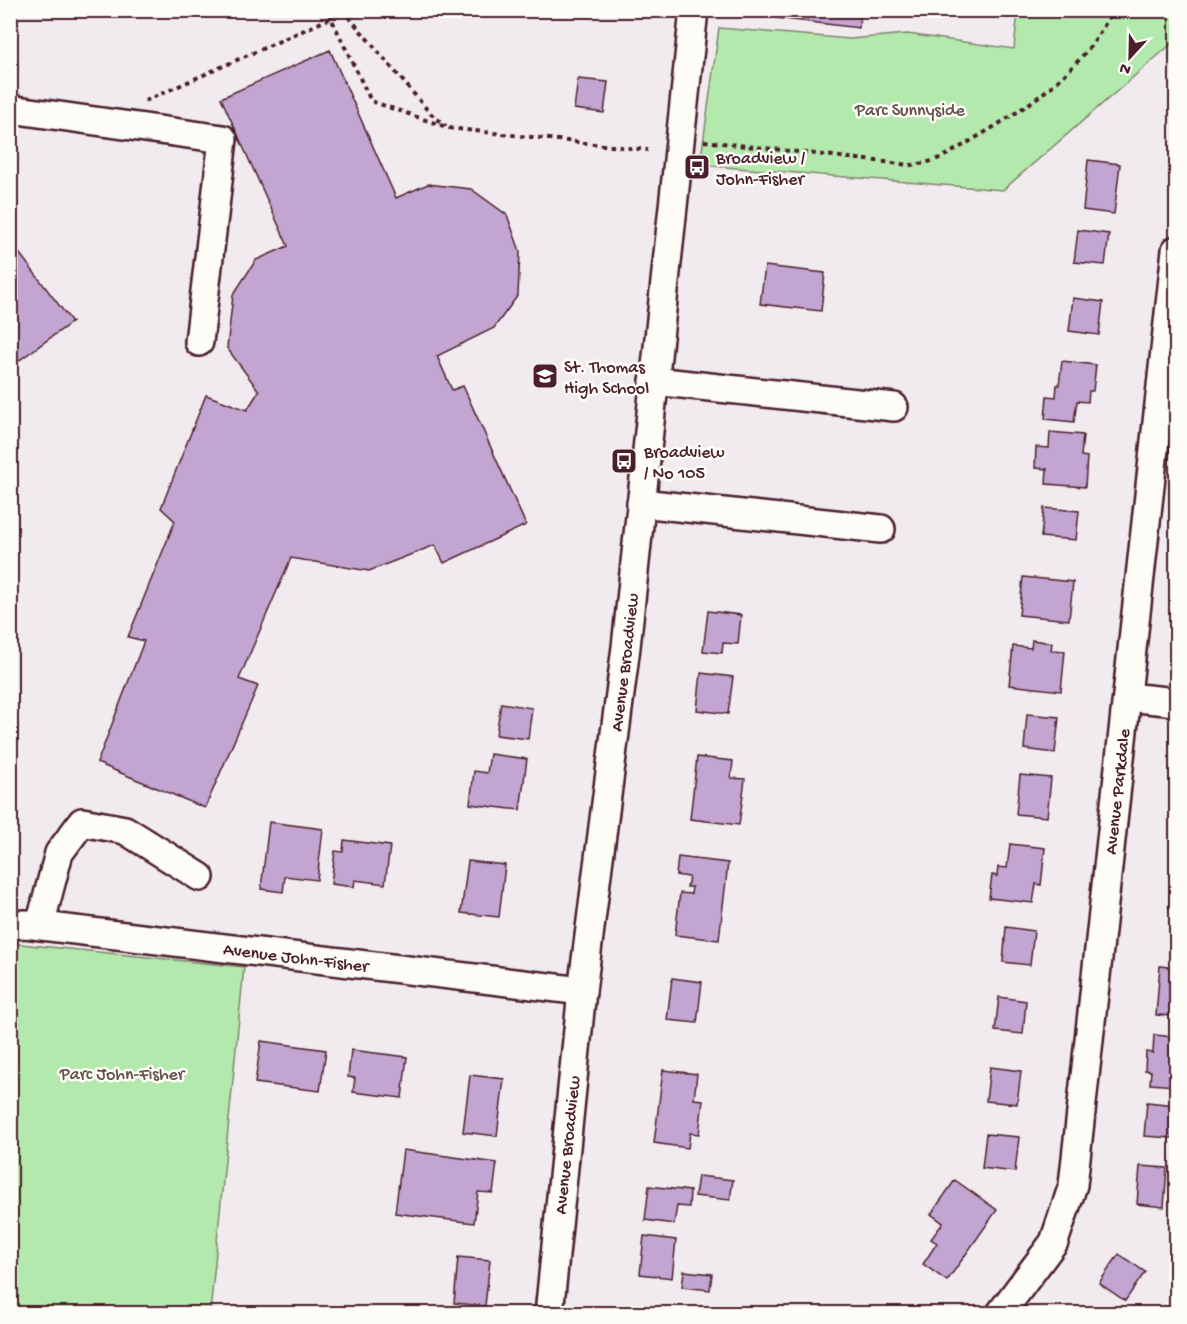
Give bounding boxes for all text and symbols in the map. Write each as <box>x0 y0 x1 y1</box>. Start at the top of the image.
north arrow <box>1100 27 1160 87</box>
text: N <box>1117 57 1134 78</box>
park label: Parc Sunnyside <box>854 101 966 122</box>
place label: Broadview / John-Fisher <box>715 149 806 191</box>
bus stop icon: Broadview / John-Fisher <box>682 152 712 182</box>
place label: St. Thomas High School <box>564 358 649 400</box>
school or university icon: St. Thomas High School <box>530 361 560 391</box>
place label: Broadview / No 105 <box>643 443 725 485</box>
bus stop icon: Broadview / No 105 <box>609 446 639 476</box>
street label: Avenue Broadview <box>607 592 645 733</box>
street label: Avenue Parkdale <box>1101 727 1136 856</box>
street label: Avenue John-Fisher <box>222 940 371 978</box>
park label: Parc John-Fisher <box>59 1065 186 1086</box>
street label: Avenue Broadview <box>551 1075 586 1215</box>

